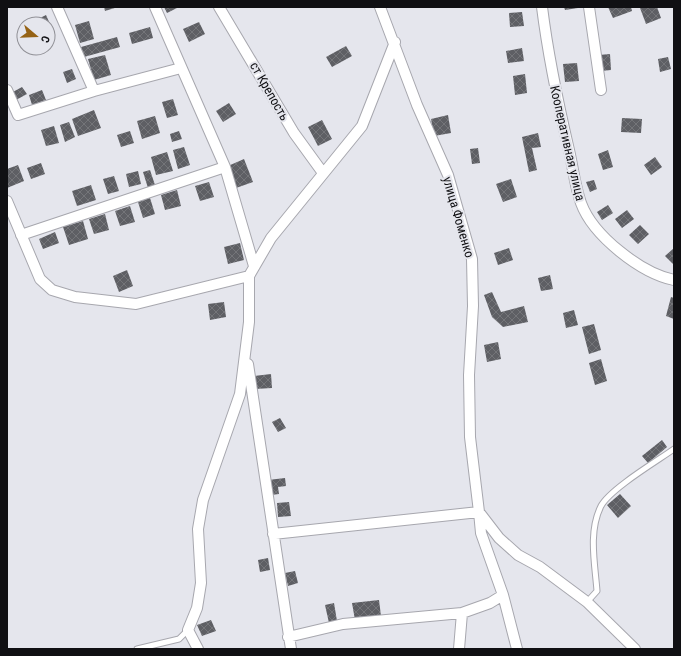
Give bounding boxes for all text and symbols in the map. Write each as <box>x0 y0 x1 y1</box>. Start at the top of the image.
north arrow <box>16 16 56 56</box>
text: С <box>38 34 52 44</box>
street label: ст Крепость <box>247 59 292 123</box>
street label: Кооперативная улица <box>547 84 588 202</box>
street label: улица Фоменко <box>440 175 477 259</box>

